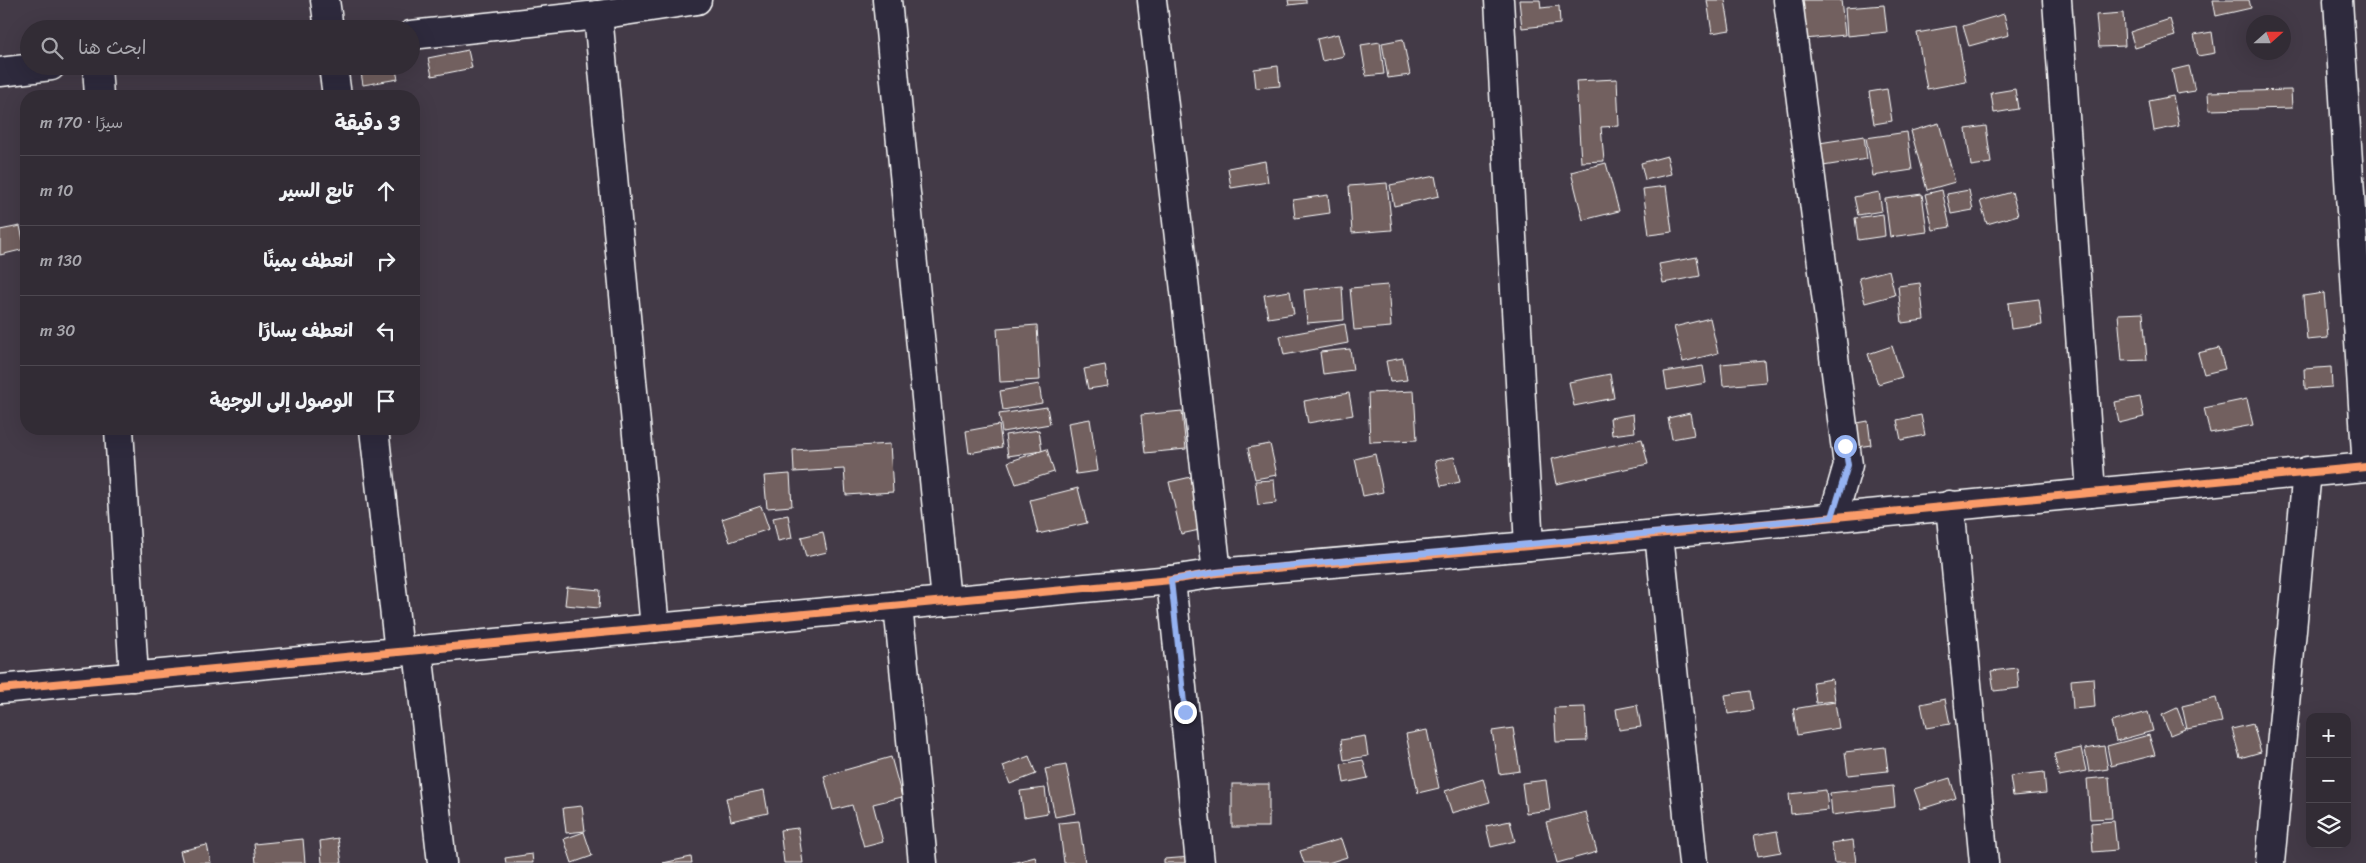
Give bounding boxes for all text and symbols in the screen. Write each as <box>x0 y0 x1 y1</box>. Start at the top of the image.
north arrow <box>2246 15 2291 60</box>
search box <box>20 20 420 75</box>
text: ابحث هنا <box>78 31 146 64</box>
icon: search <box>38 34 66 62</box>
text: 3 دقيقة <box>335 104 400 142</box>
text: سيرًا · 170 m <box>40 108 123 137</box>
text: تابع السير <box>280 174 353 207</box>
text: 10 m <box>40 176 73 205</box>
icon: ahead <box>372 177 400 205</box>
text: انعطف يمينًا <box>263 244 353 277</box>
text: 130 m <box>40 246 82 275</box>
icon: right <box>372 247 400 275</box>
text: انعطف يسارًا <box>258 314 353 347</box>
text: 30 m <box>40 316 75 345</box>
icon: left <box>372 317 400 345</box>
text: الوصول إلى الوجهة <box>210 384 353 417</box>
icon: arrive <box>372 387 400 415</box>
route start <box>1834 435 1857 458</box>
route end <box>1174 701 1197 724</box>
map controls <box>2306 713 2351 848</box>
button: + <box>2306 713 2351 758</box>
button: − <box>2306 758 2351 803</box>
button: layers <box>2306 803 2351 848</box>

